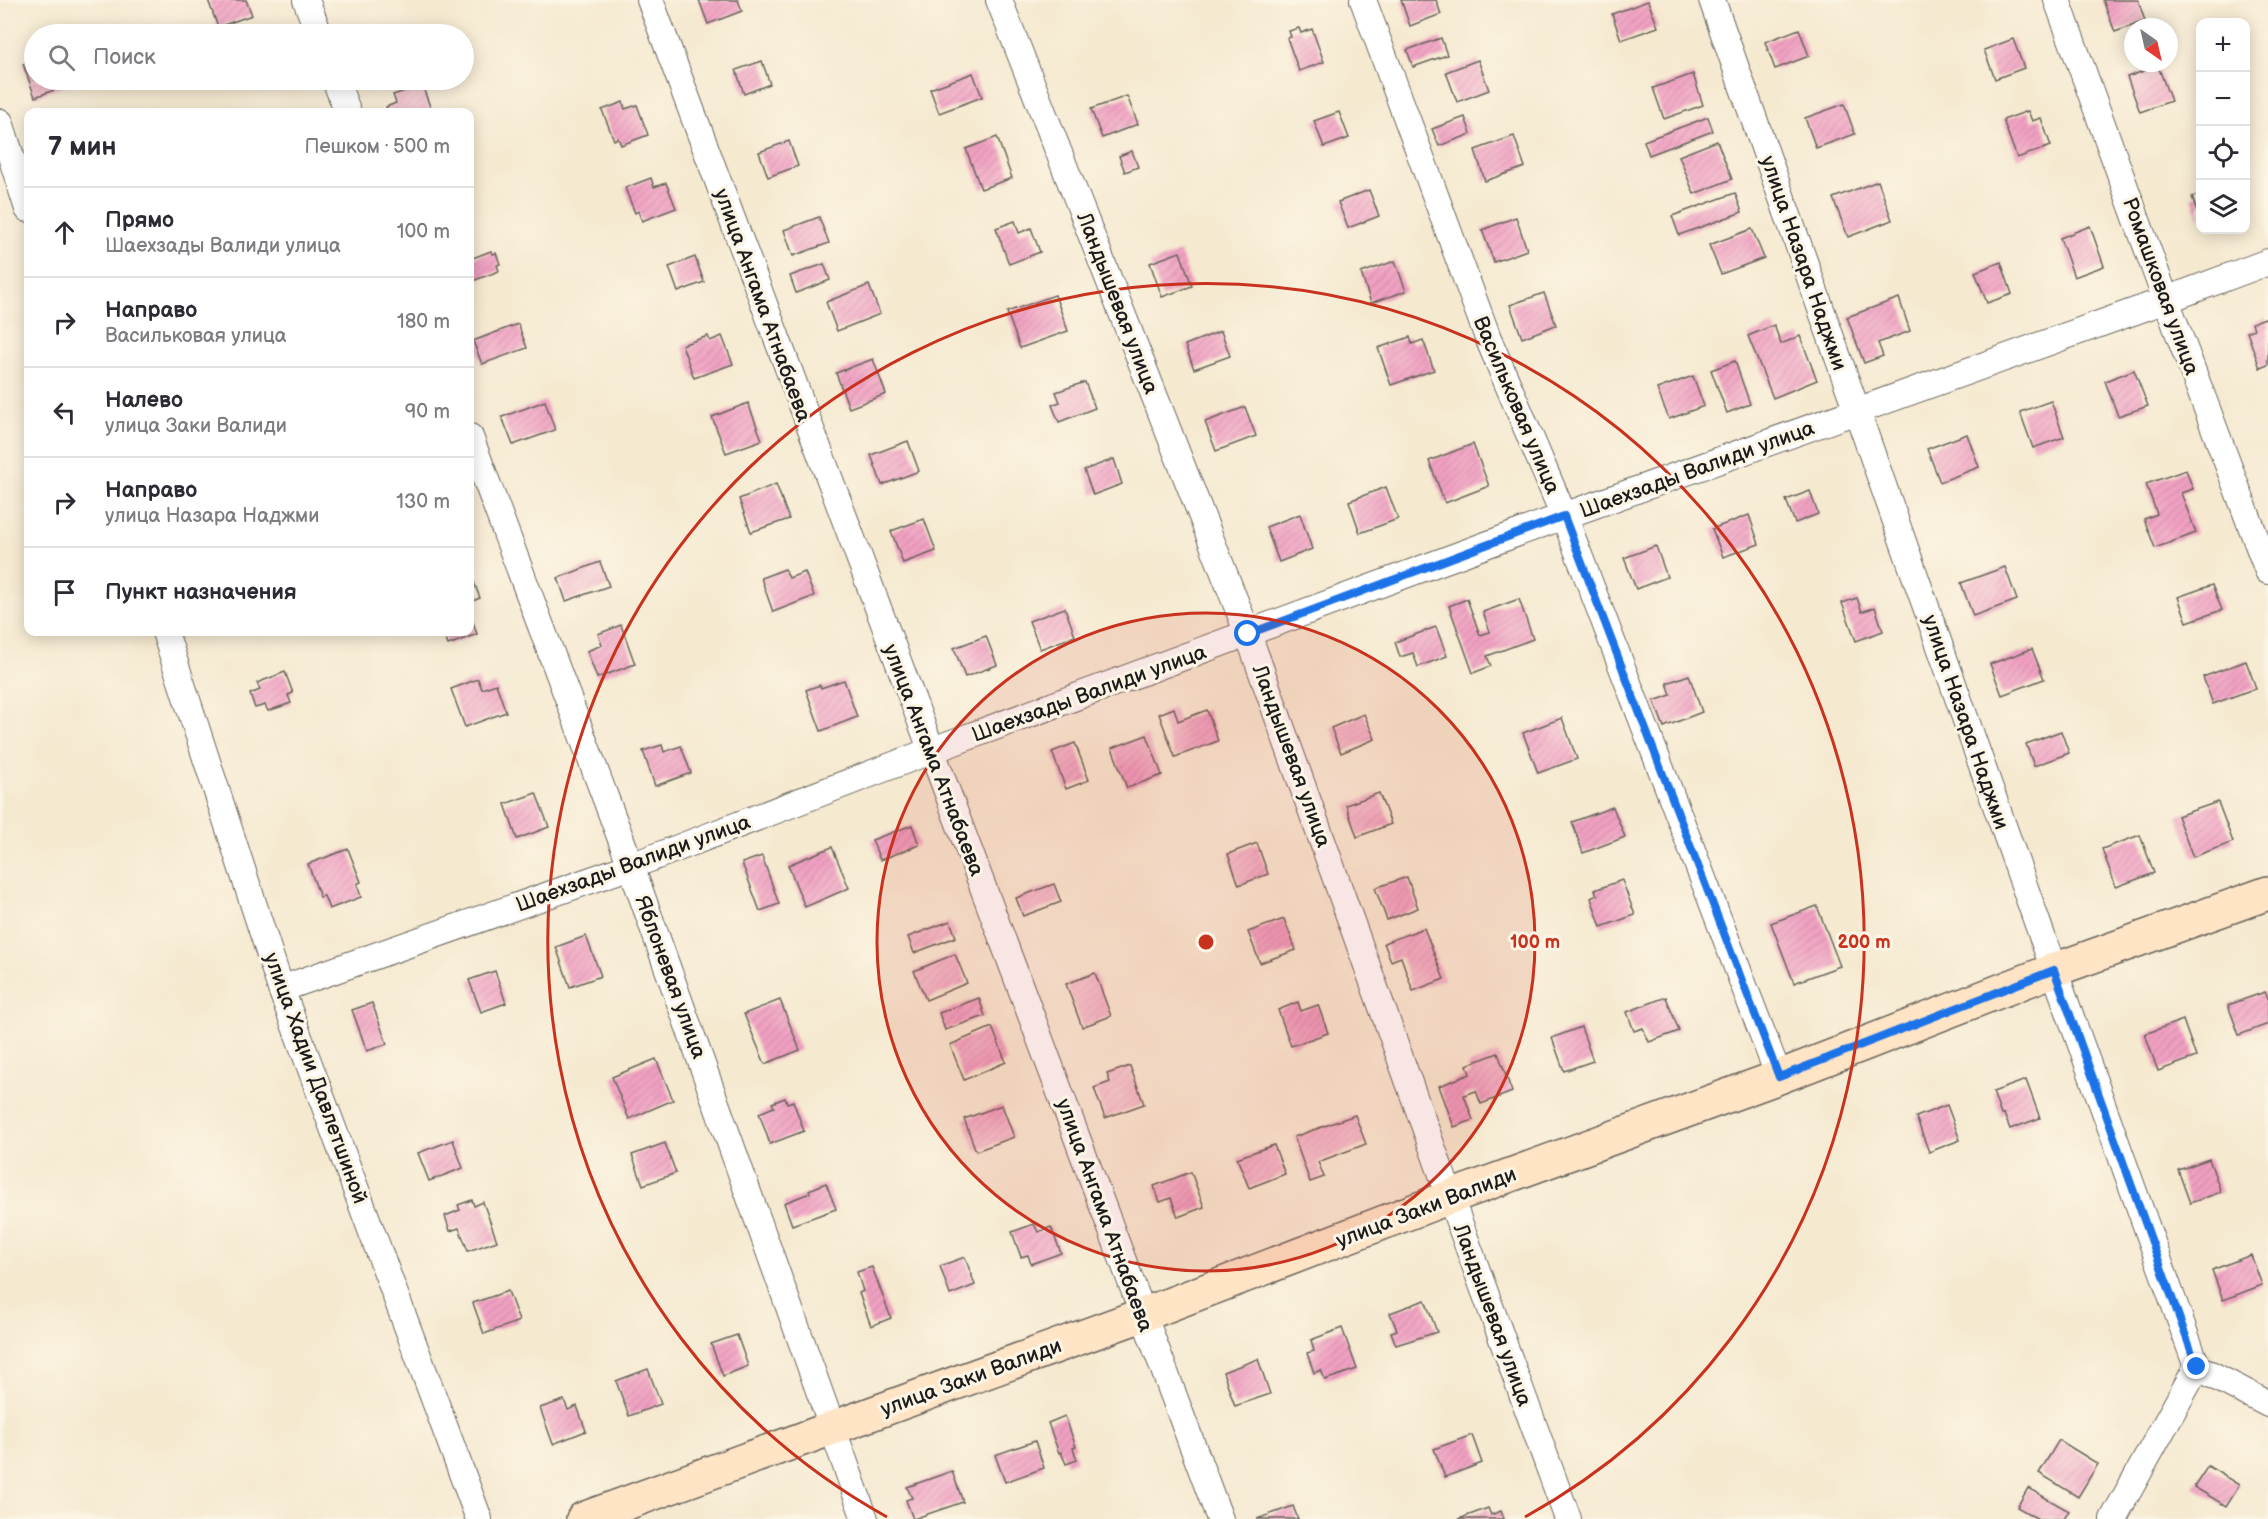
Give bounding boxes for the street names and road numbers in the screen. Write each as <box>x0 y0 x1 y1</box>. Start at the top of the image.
street label: улица Назара Наджми <box>1755 153 1852 374</box>
street label: улица Ангама Атнабаева <box>709 185 817 426</box>
street label: Ромашковая улица <box>2117 194 2205 379</box>
street label: Ландышевая улица <box>1071 208 1164 398</box>
street label: Васильковая улица <box>1468 313 1566 498</box>
street label: Шаехзады Валиди улица <box>1577 415 1818 524</box>
street label: улица Назара Наджми <box>1917 612 2014 833</box>
street label: Шаехзады Валиди улица <box>969 639 1210 748</box>
street label: улица Ангама Атнабаева <box>878 641 990 880</box>
street label: Ландышевая улица <box>1247 661 1336 851</box>
street label: Шаехзады Валиди улица <box>513 809 754 918</box>
street label: Яблоневая улица <box>629 892 712 1063</box>
street label: улица Хадии Давлетшиной <box>258 949 373 1207</box>
street label: улица Ангама Атнабаева <box>1051 1095 1159 1336</box>
street label: улица Заки Валиди <box>1333 1162 1520 1253</box>
street label: Ландышевая улица <box>1448 1220 1537 1410</box>
street label: улица Заки Валиди <box>877 1333 1065 1422</box>

